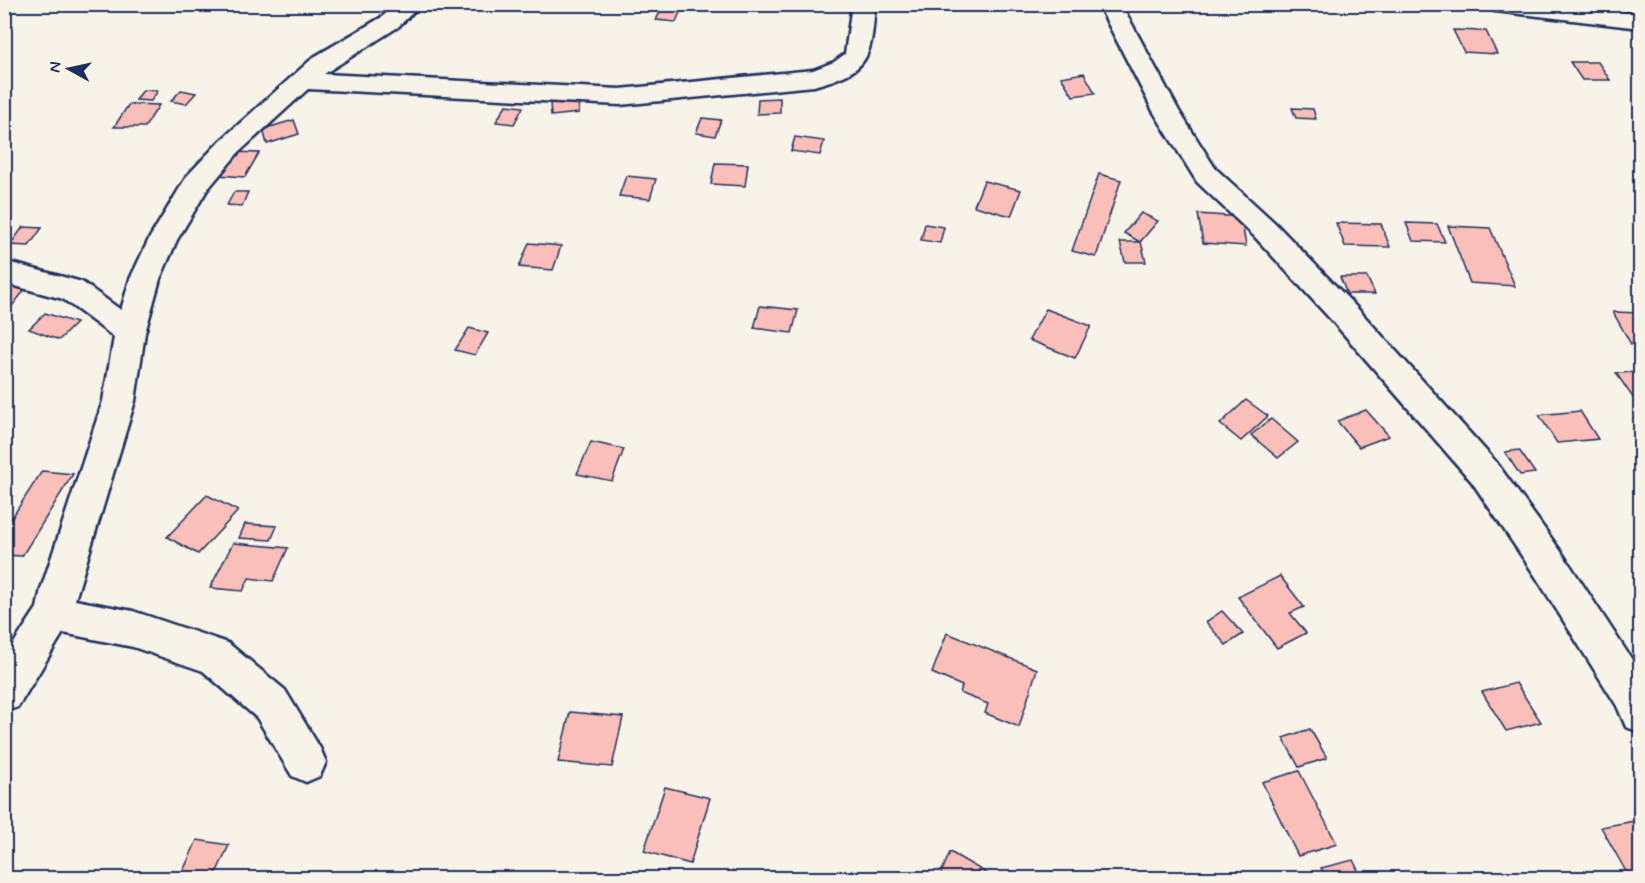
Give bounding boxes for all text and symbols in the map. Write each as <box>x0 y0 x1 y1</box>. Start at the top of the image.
north arrow <box>39 39 99 99</box>
text: N <box>44 60 67 74</box>

